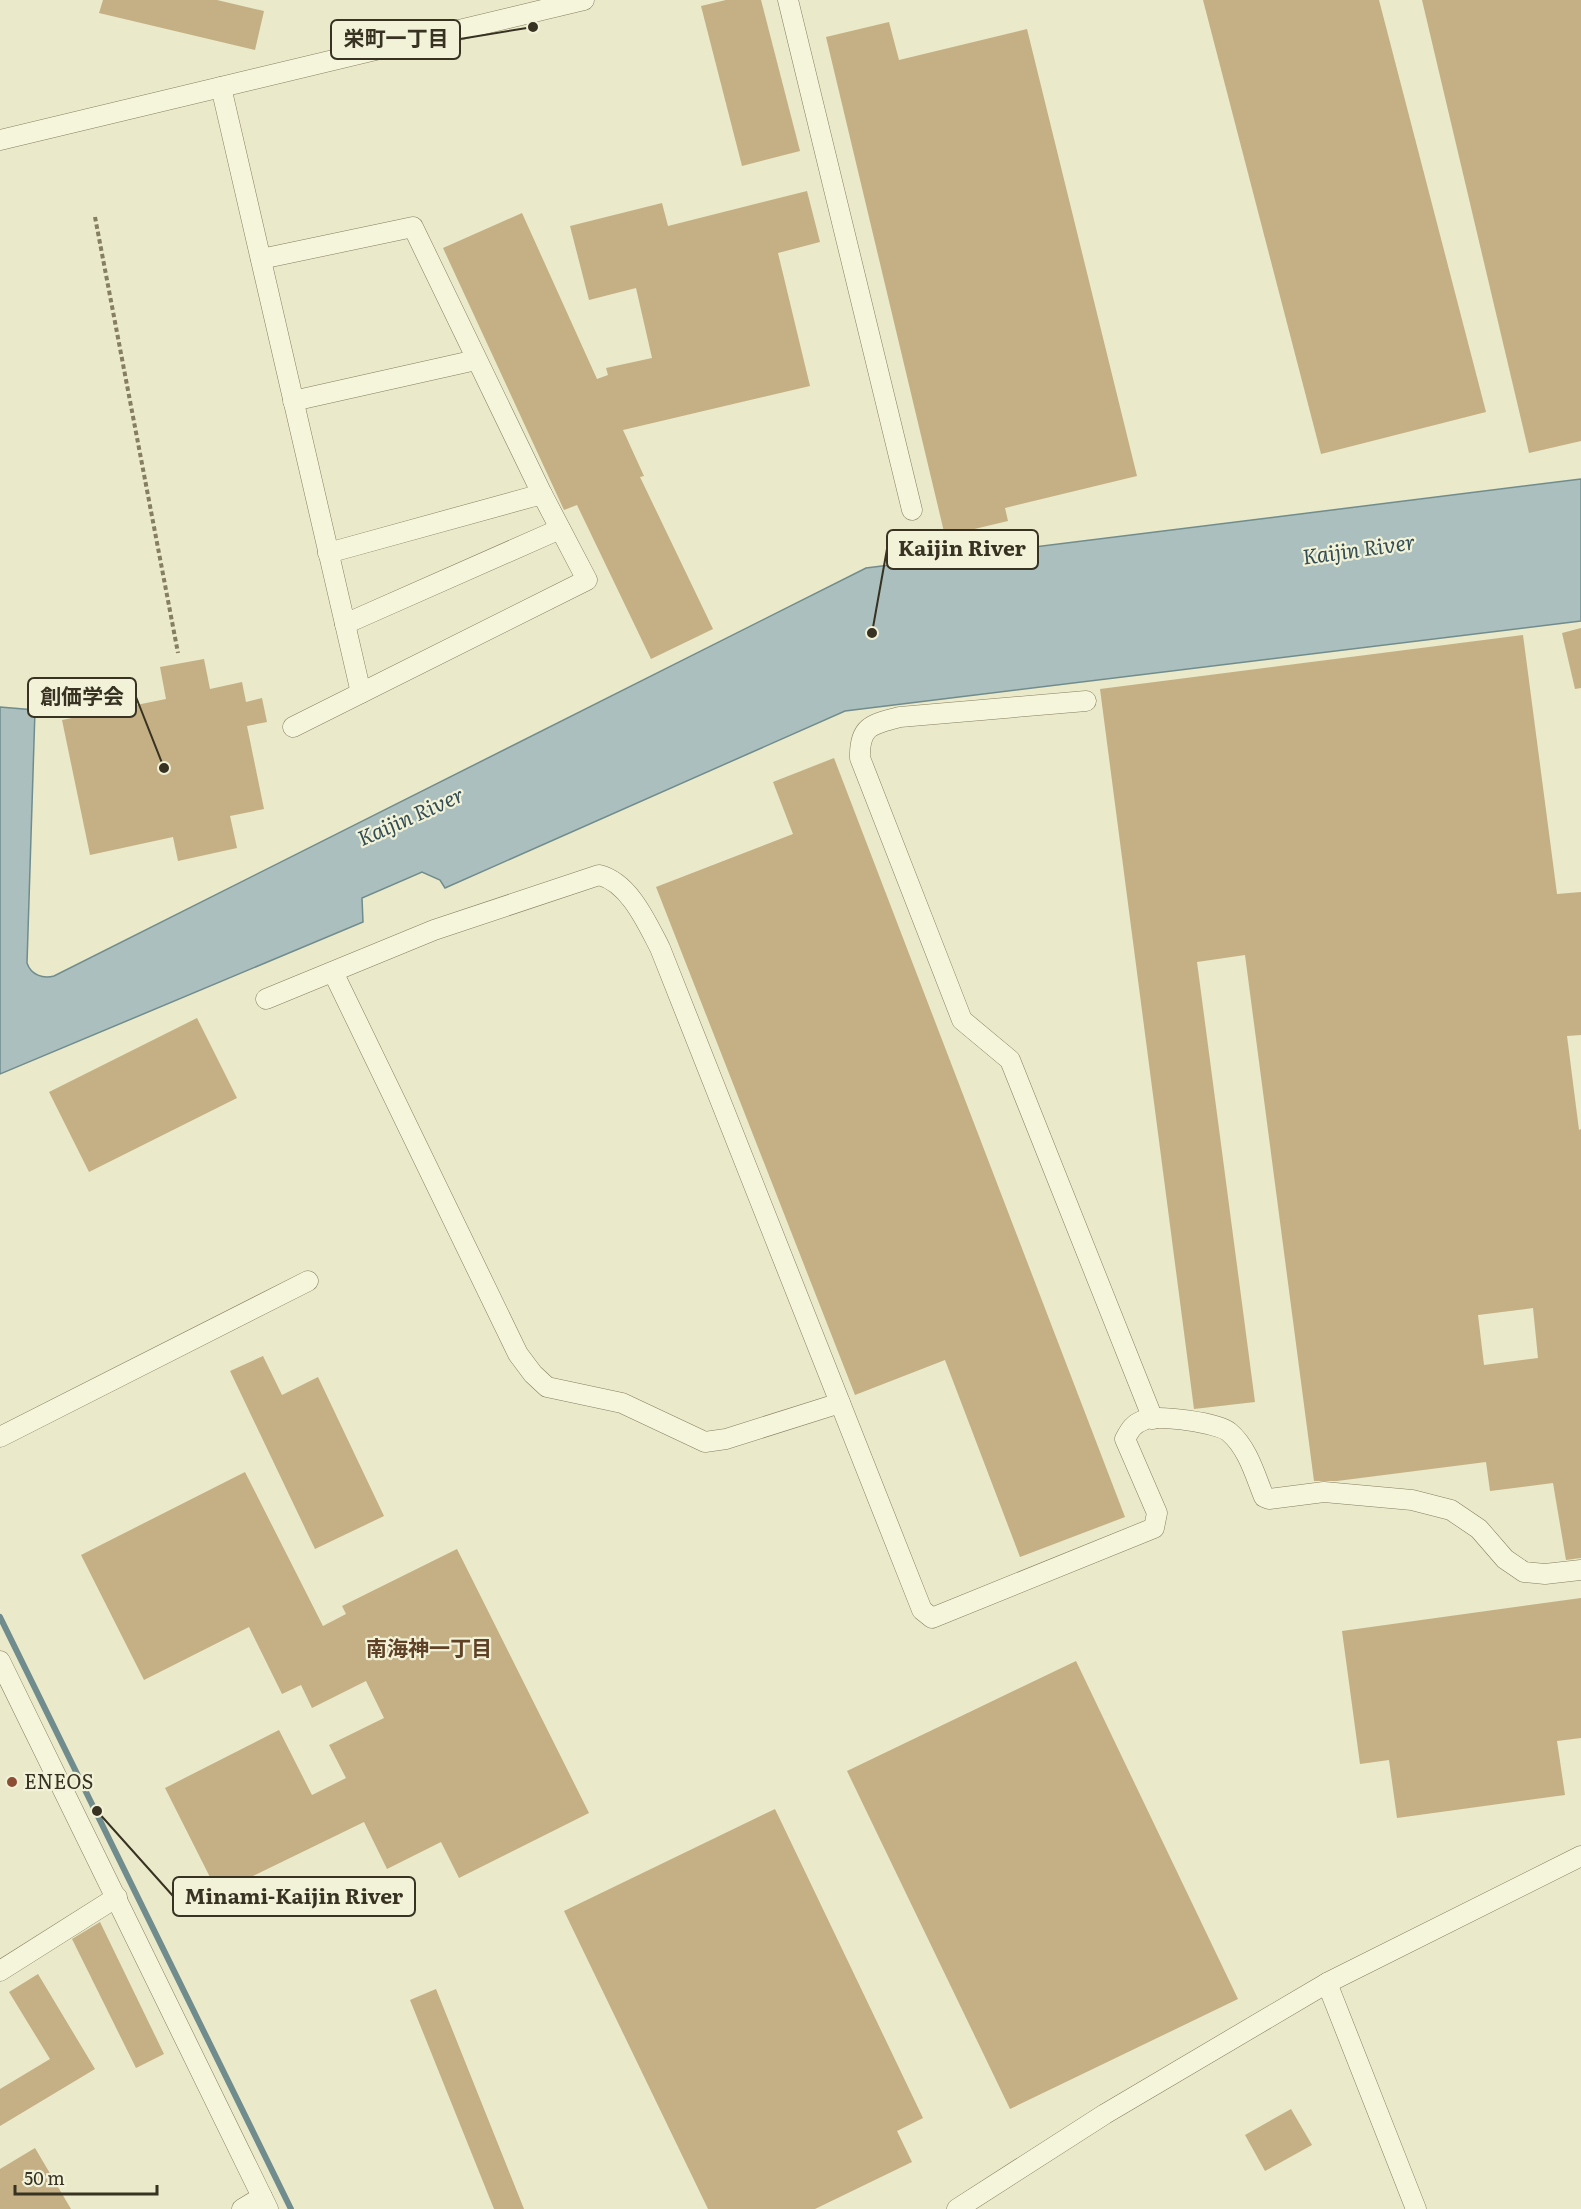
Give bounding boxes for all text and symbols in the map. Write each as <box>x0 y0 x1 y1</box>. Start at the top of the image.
callout: 栄町一丁目 <box>331 20 460 59</box>
text: 栄町一丁目 <box>344 21 449 52</box>
water label: Kaijin River <box>1300 524 1417 571</box>
callout: Kaijin River <box>887 530 1038 569</box>
text: Kaijin River <box>898 531 1027 562</box>
callout: 創価学会 <box>28 678 136 717</box>
text: 創価学会 <box>40 679 124 710</box>
water label: Kaijin River <box>352 777 468 852</box>
district label: 南海神一丁目 <box>366 1631 492 1662</box>
place label: ENEOS <box>24 1765 93 1795</box>
marker: ENEOS <box>5 1775 19 1789</box>
callout: Minami-Kaijin River <box>173 1877 415 1916</box>
text: Minami-Kaijin River <box>185 1879 404 1910</box>
scale bar <box>15 2158 158 2196</box>
text: 50 m <box>24 2164 65 2191</box>

